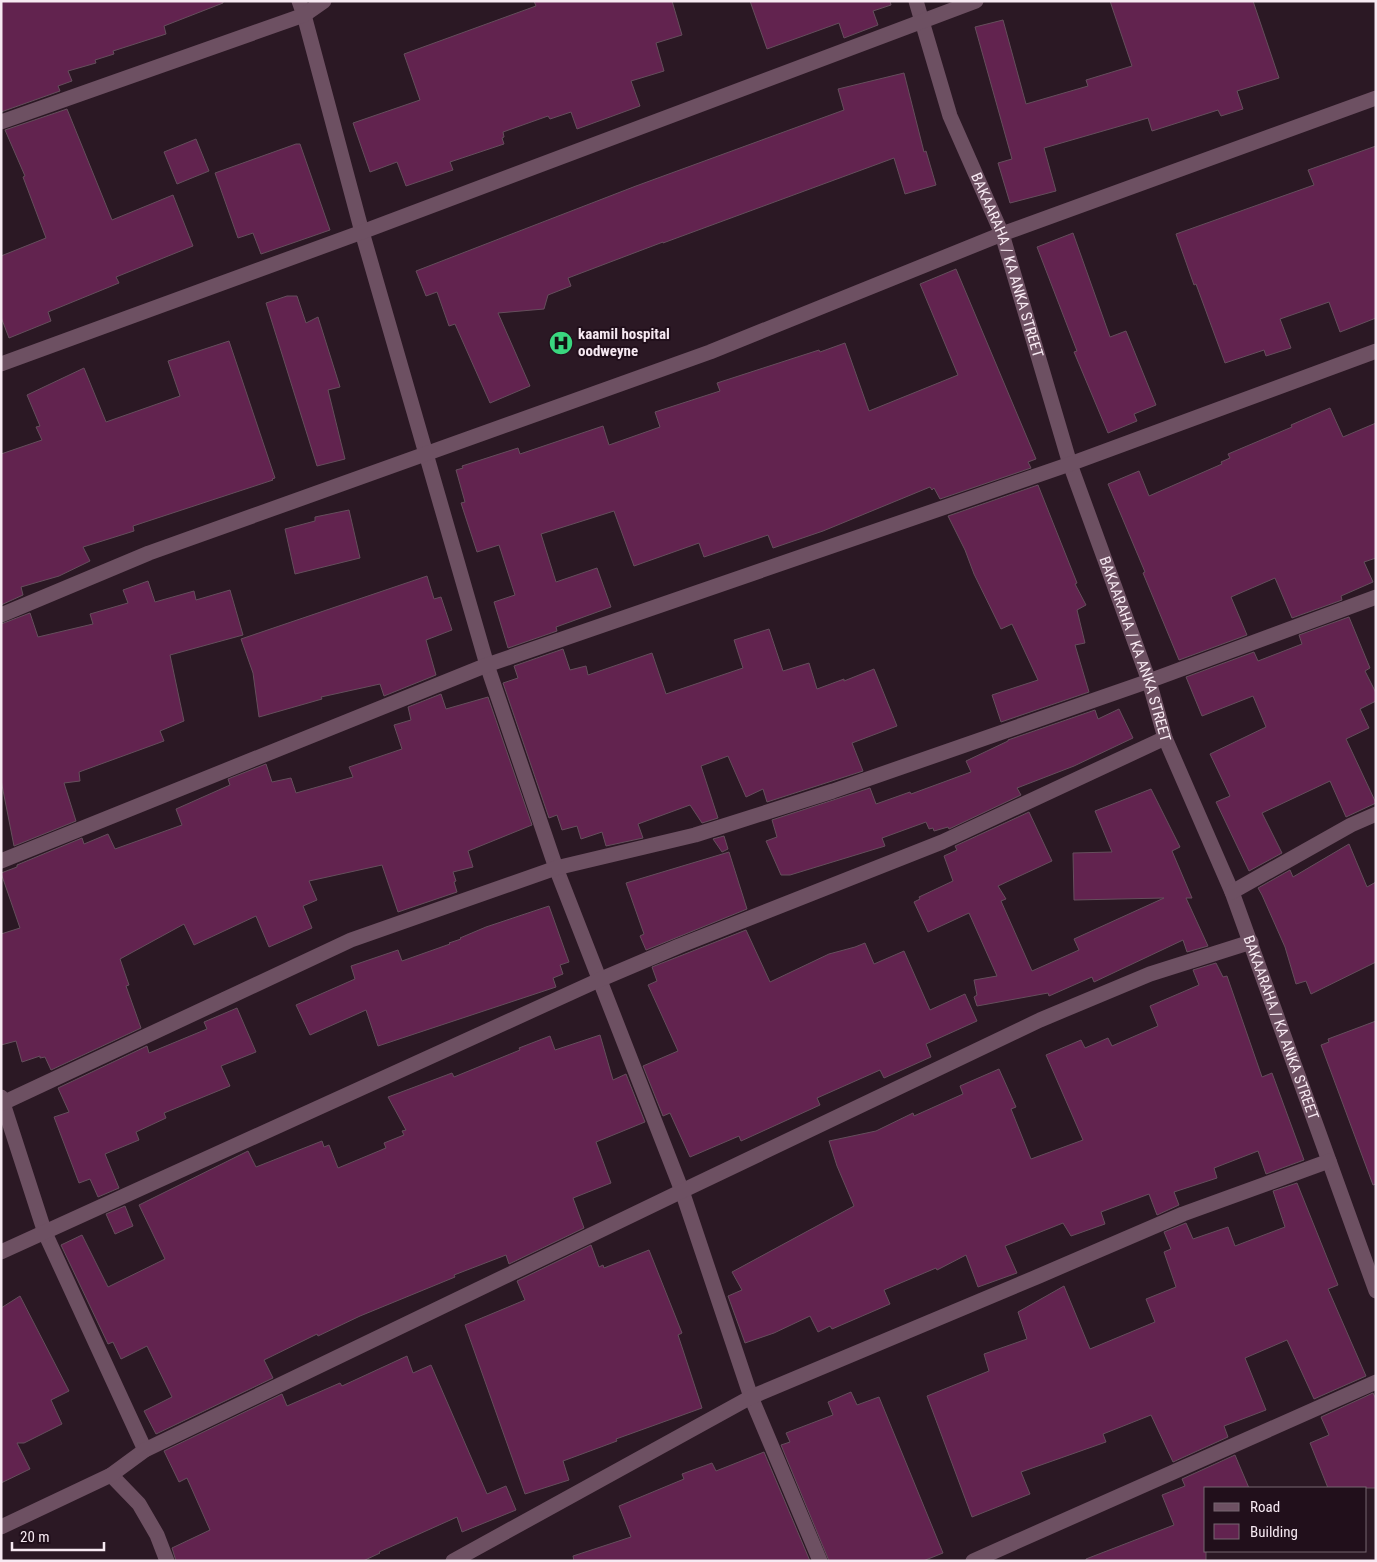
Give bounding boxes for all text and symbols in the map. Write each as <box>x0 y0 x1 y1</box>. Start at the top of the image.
street label: BAKAARAHA / KA ANKA STREET <box>967 170 1047 360</box>
place label: kaamil hospital oodweyne <box>578 325 670 360</box>
hospital icon: kaamil hospital oodweyne <box>548 330 574 356</box>
street label: BAKAARAHA / KA ANKA STREET <box>1095 554 1175 744</box>
street label: BAKAARAHA / KA ANKA STREET <box>1239 933 1323 1122</box>
legend <box>1204 1487 1367 1552</box>
text: Road <box>1250 1498 1280 1516</box>
scale bar <box>12 1520 105 1552</box>
text: Building <box>1250 1523 1298 1541</box>
text: 20 m <box>20 1528 50 1546</box>

